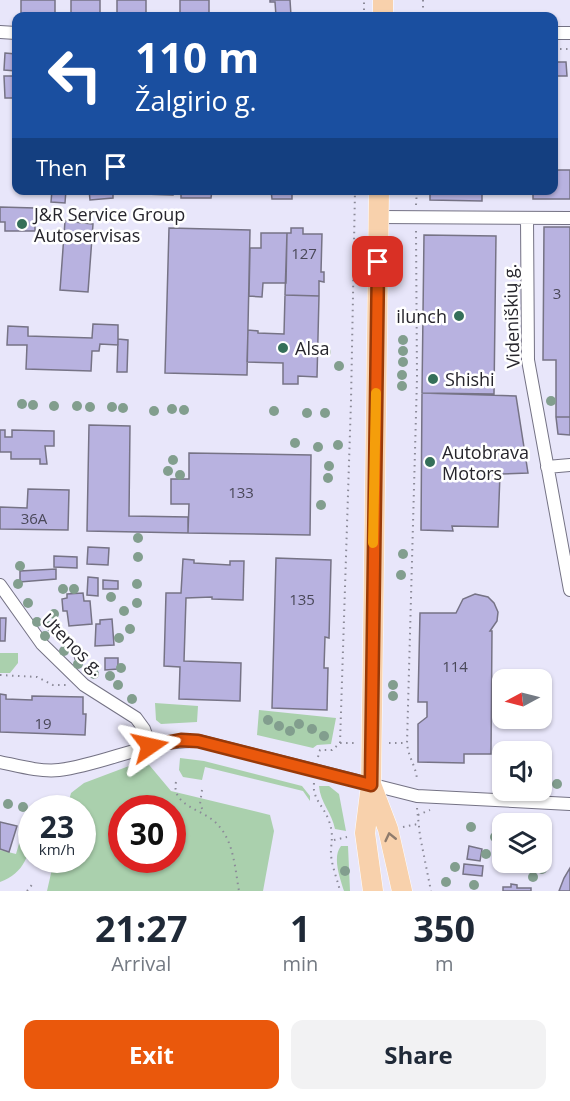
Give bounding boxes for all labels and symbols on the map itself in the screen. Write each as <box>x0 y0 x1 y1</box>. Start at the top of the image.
place label: J&R Service Group Autoservisas <box>32 202 185 247</box>
marker: J&R Service Group Autoservisas <box>15 217 29 231</box>
pin <box>352 236 403 287</box>
house number: 127 <box>291 243 317 263</box>
street label: Videniškių g. <box>497 263 525 369</box>
house number: 3 <box>553 283 561 303</box>
place label: ilunch <box>396 304 447 328</box>
marker: ilunch <box>452 309 466 323</box>
place label: Alsa <box>295 336 330 360</box>
marker: Alsa <box>276 341 290 355</box>
place label: Shishi <box>445 367 495 391</box>
marker: Shishi <box>426 372 440 386</box>
place label: Autobrava Motors <box>442 440 529 485</box>
marker: Autobrava Motors <box>423 455 437 469</box>
house number: 133 <box>228 482 254 502</box>
house number: 36A <box>21 508 48 528</box>
house number: 135 <box>289 589 315 609</box>
street label: Utenos g. <box>36 607 110 681</box>
house number: 114 <box>442 656 468 676</box>
north arrow <box>492 669 552 729</box>
house number: 19 <box>34 713 52 733</box>
position arrow <box>118 714 182 778</box>
speed limit sign: 30 <box>108 795 186 873</box>
one-way arrow <box>384 832 397 842</box>

